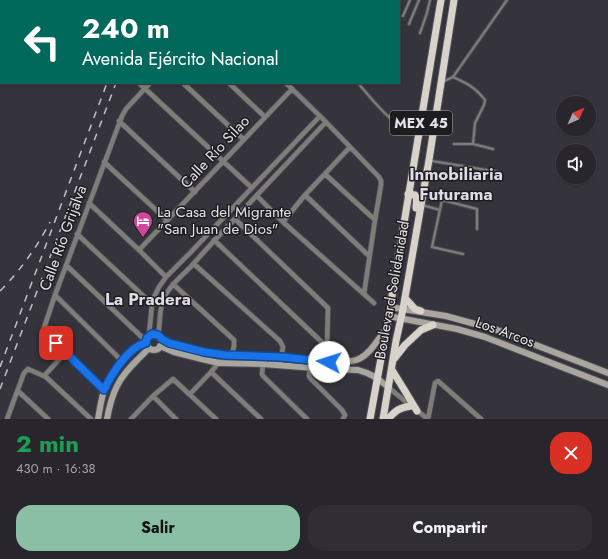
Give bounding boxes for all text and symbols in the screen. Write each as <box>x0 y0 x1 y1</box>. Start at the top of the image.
text: 240 m <box>82 8 170 49</box>
icon: left <box>16 16 68 68</box>
text: Avenida Ejército Nacional <box>82 46 279 72</box>
north arrow <box>556 96 596 136</box>
map controls <box>556 96 596 184</box>
street label: Calle Río Silao <box>175 111 255 193</box>
road number: MEX 45 <box>390 111 452 135</box>
button: sound <box>556 144 596 184</box>
district label: Inmobiliaria Futurama <box>409 162 503 206</box>
street label: Calle Río Grijalva <box>34 182 92 294</box>
place label: La Casa del Migrante "San Juan de Dios" <box>157 201 291 240</box>
hotel icon: La Casa del Migrante "San Juan de Dios" <box>132 210 154 238</box>
street label: Boulevard Solidaridad <box>369 219 415 361</box>
district label: La Pradera <box>105 287 191 311</box>
street label: Los Arcos <box>472 311 538 353</box>
pin <box>39 326 73 360</box>
icon: arrive <box>45 332 67 354</box>
position arrow <box>308 341 350 383</box>
text: 2 min <box>16 426 79 461</box>
button: close <box>550 432 592 474</box>
text: 430 m · 16:38 <box>16 459 96 478</box>
button: Salir <box>16 505 300 551</box>
button: Compartir <box>308 505 592 551</box>

